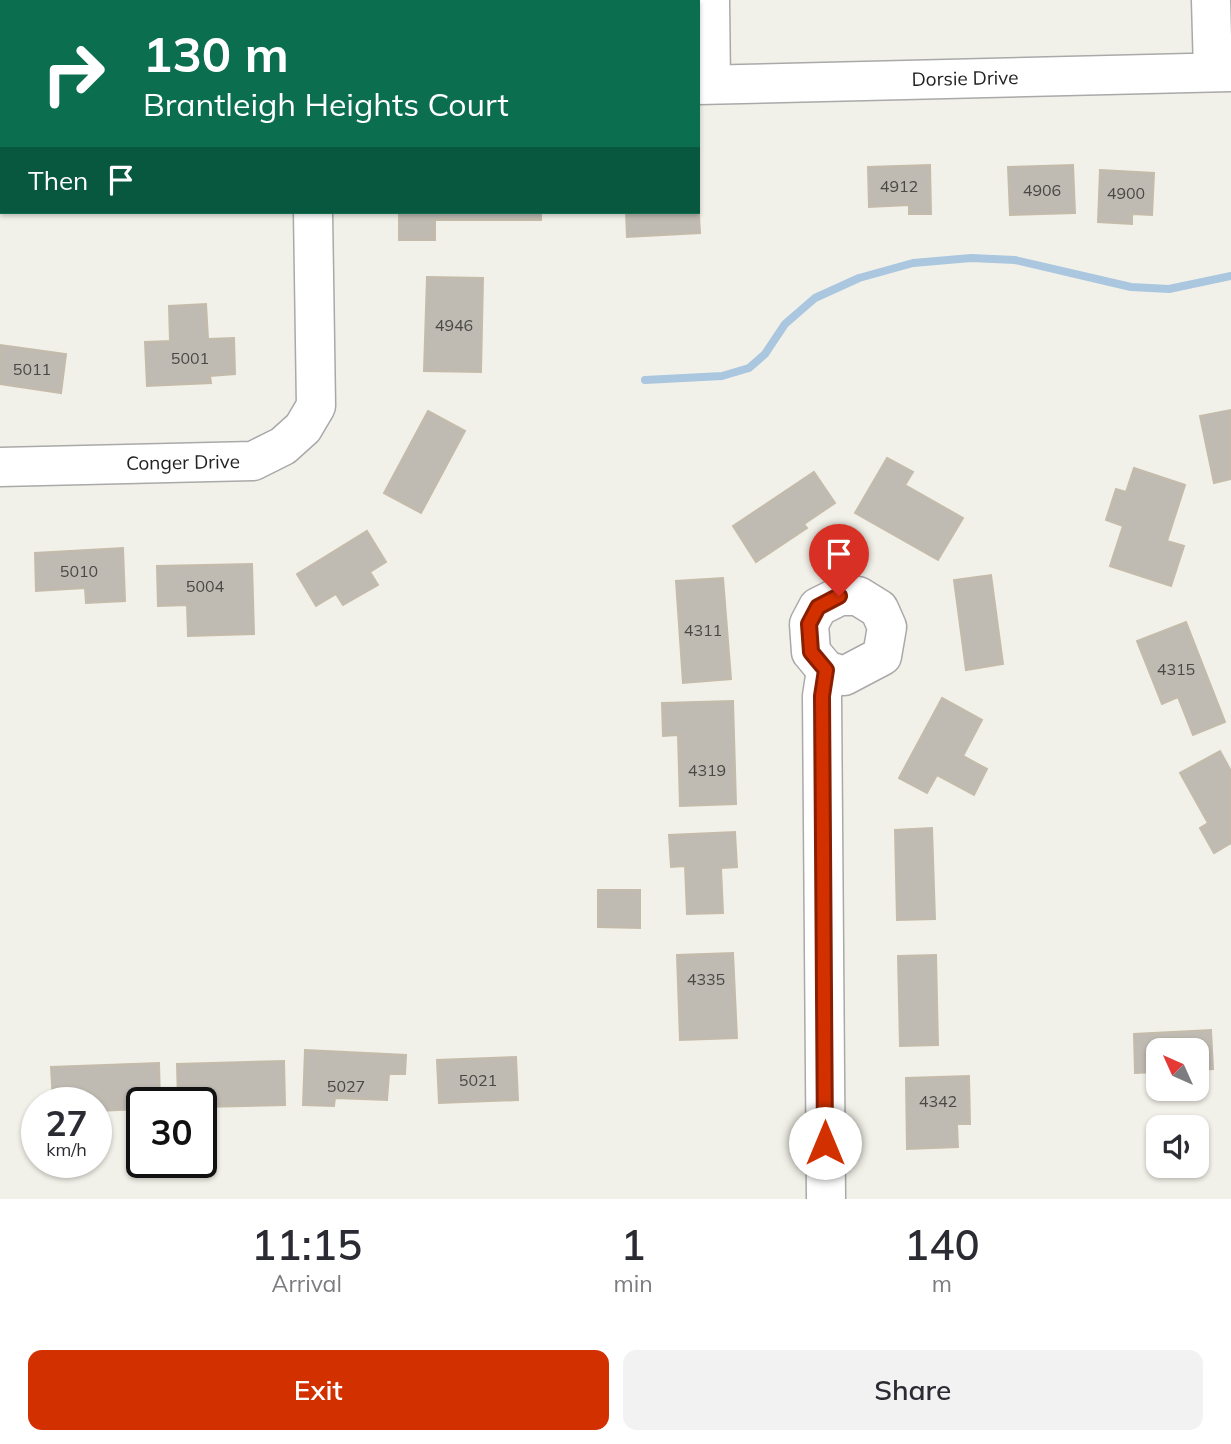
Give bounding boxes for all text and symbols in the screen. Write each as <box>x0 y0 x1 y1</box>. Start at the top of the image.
text: 130 m <box>143 23 289 84</box>
icon: right <box>28 28 119 119</box>
street label: Dorsie Drive <box>911 65 1019 91</box>
text: Brantleigh Heights Court <box>143 84 509 124</box>
icon: arrive <box>102 161 140 199</box>
text: Then <box>28 164 88 197</box>
house number: 4912 <box>880 176 918 196</box>
house number: 4906 <box>1023 180 1061 200</box>
house number: 4900 <box>1107 183 1145 203</box>
house number: 4946 <box>435 315 473 335</box>
house number: 5001 <box>171 348 209 368</box>
house number: 5011 <box>13 359 51 379</box>
street label: Conger Drive <box>126 449 240 475</box>
pin <box>809 524 869 596</box>
icon: arrive <box>820 535 858 573</box>
house number: 5010 <box>60 561 98 581</box>
house number: 5004 <box>186 576 225 596</box>
house number: 4311 <box>684 620 722 640</box>
house number: 4315 <box>1157 659 1195 679</box>
house number: 4319 <box>688 760 726 780</box>
house number: 4335 <box>687 969 725 989</box>
north arrow <box>1146 1038 1209 1101</box>
map controls <box>1146 1038 1209 1178</box>
house number: 5021 <box>459 1070 497 1090</box>
house number: 5027 <box>327 1076 365 1096</box>
speed limit sign: 30 <box>126 1087 217 1178</box>
house number: 4342 <box>919 1091 957 1111</box>
text: 27 <box>45 1101 88 1145</box>
position arrow <box>788 1106 862 1180</box>
button: sound <box>1146 1115 1209 1178</box>
text: km/h <box>46 1138 87 1161</box>
text: 11:15 <box>251 1218 362 1271</box>
text: 1 <box>620 1218 646 1271</box>
text: 140 <box>904 1218 980 1271</box>
text: Arrival <box>272 1269 342 1298</box>
text: min <box>613 1269 653 1298</box>
text: m <box>932 1269 952 1298</box>
button: Exit <box>28 1350 609 1430</box>
button: Share <box>623 1350 1203 1430</box>

